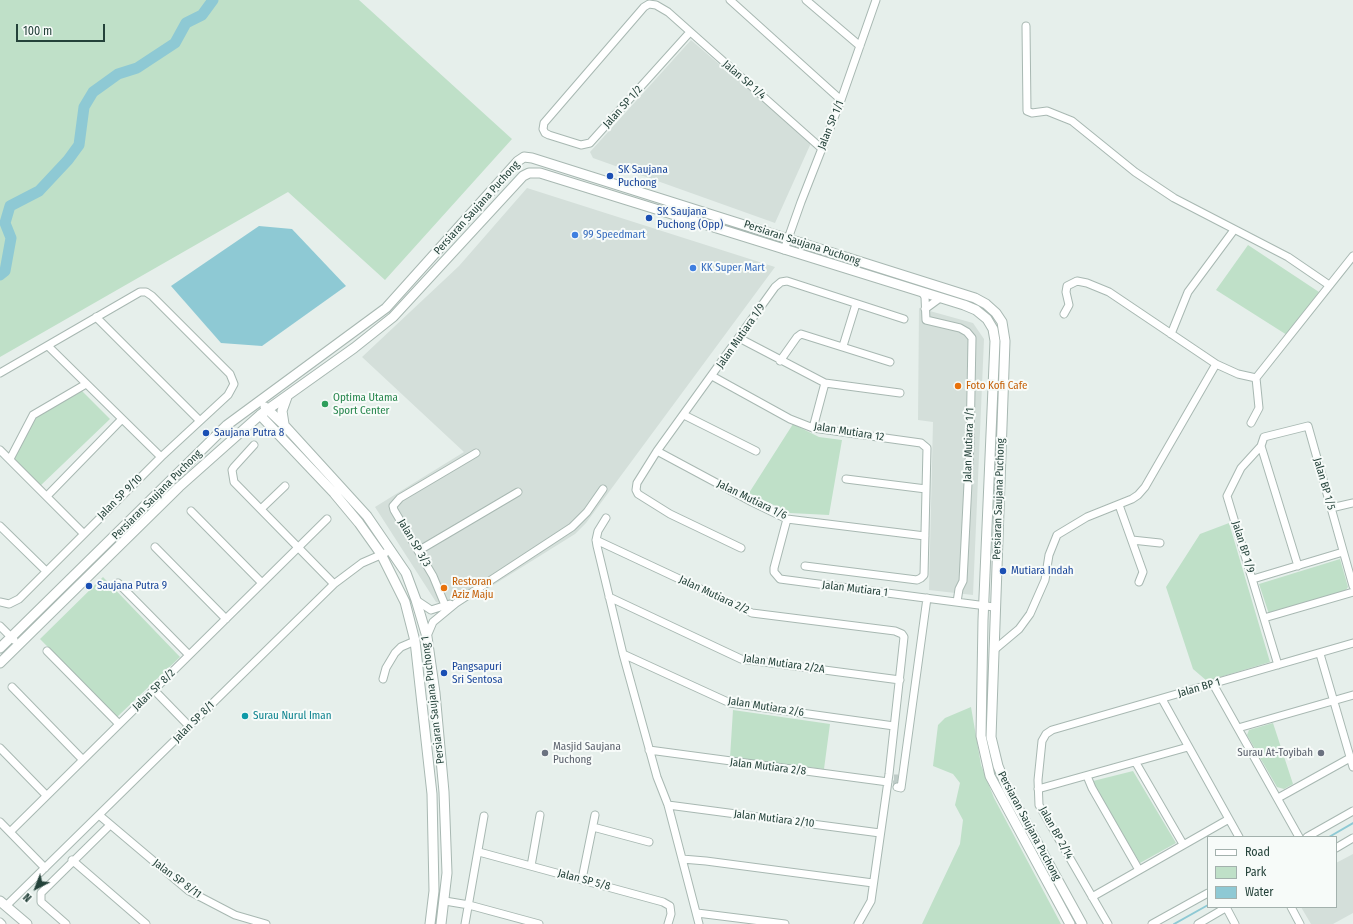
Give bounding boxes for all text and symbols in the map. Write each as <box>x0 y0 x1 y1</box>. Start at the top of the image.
scale bar <box>18 16 107 42</box>
text: 100 m <box>23 24 52 38</box>
street label: Jalan SP 1/4 <box>720 58 768 102</box>
street label: Jalan SP 1/2 <box>601 83 645 131</box>
street label: Jalan SP 1/1 <box>815 99 847 151</box>
street label: Persiaran Saujana Puchong <box>431 158 523 258</box>
place label: SK Saujana Puchong <box>618 163 668 189</box>
marker: SK Saujana Puchong <box>605 171 615 181</box>
place label: SK Saujana Puchong (Opp) <box>657 205 723 231</box>
marker: SK Saujana Puchong (Opp) <box>644 213 654 223</box>
street label: Persiaran Saujana Puchong <box>742 218 862 268</box>
place label: 99 Speedmart <box>583 228 646 242</box>
marker: 99 Speedmart <box>570 230 580 240</box>
place label: KK Super Mart <box>701 261 765 275</box>
marker: KK Super Mart <box>688 263 698 273</box>
street label: Jalan Mutiara 1/9 <box>714 301 768 371</box>
place label: Foto Kofi Cafe <box>966 379 1027 393</box>
marker: Foto Kofi Cafe <box>953 381 963 391</box>
place label: Optima Utama Sport Center <box>333 391 398 417</box>
marker: Optima Utama Sport Center <box>320 399 330 409</box>
street label: Jalan Mutiara 1/1 <box>961 407 977 483</box>
street label: Jalan Mutiara 12 <box>813 420 885 444</box>
place label: Saujana Putra 8 <box>214 426 284 440</box>
marker: Saujana Putra 8 <box>201 428 211 438</box>
street label: Persiaran Saujana Puchong <box>990 438 1008 560</box>
street label: Persiaran Saujana Puchong <box>109 447 205 543</box>
street label: Jalan BP 1/5 <box>1310 456 1338 512</box>
street label: Jalan SP 9/10 <box>95 472 145 522</box>
street label: Jalan Mutiara 1/6 <box>715 477 789 523</box>
street label: Jalan SP 3/3 <box>395 517 433 569</box>
street label: Jalan BP 1/9 <box>1229 519 1257 575</box>
place label: Mutiara Indah <box>1011 564 1074 578</box>
marker: Mutiara Indah <box>998 566 1008 576</box>
street label: Jalan Mutiara 2/2 <box>677 573 751 617</box>
place label: Restoran Aziz Maju <box>452 575 493 601</box>
street label: Jalan Mutiara 1 <box>821 578 889 600</box>
place label: Saujana Putra 9 <box>97 579 167 593</box>
marker: Saujana Putra 9 <box>84 581 94 591</box>
marker: Restoran Aziz Maju <box>439 583 449 593</box>
street label: Persiaran Saujana Puchong 1 <box>419 635 447 765</box>
street label: Jalan Mutiara 2/2A <box>743 652 825 676</box>
place label: Pangsapuri Sri Sentosa <box>452 660 503 686</box>
street label: Jalan SP 8/2 <box>130 667 178 713</box>
marker: Pangsapuri Sri Sentosa <box>439 668 449 678</box>
street label: Jalan BP 1 <box>1176 676 1222 700</box>
street label: Jalan Mutiara 2/6 <box>727 694 805 720</box>
street label: Jalan SP 8/1 <box>171 699 217 745</box>
place label: Surau Nurul Iman <box>253 709 331 723</box>
marker: Surau Nurul Iman <box>240 711 250 721</box>
place label: Masjid Saujana Puchong <box>553 740 621 766</box>
place label: Surau At-Toyibah <box>1237 746 1313 760</box>
marker: Masjid Saujana Puchong <box>540 748 550 758</box>
marker: Surau At-Toyibah <box>1316 748 1326 758</box>
street label: Jalan Mutiara 2/8 <box>729 756 807 778</box>
street label: Persiaran Saujana Puchong <box>995 769 1063 883</box>
street label: Jalan BP 2/14 <box>1036 804 1076 862</box>
street label: Jalan Mutiara 2/10 <box>733 808 815 830</box>
legend <box>1207 836 1337 908</box>
text: Road <box>1245 845 1270 859</box>
street label: Jalan SP 8/11 <box>150 857 204 901</box>
text: Park <box>1245 865 1266 879</box>
street label: Jalan SP 5/8 <box>556 867 612 893</box>
north arrow <box>16 868 56 908</box>
text: Water <box>1245 885 1273 899</box>
text: N <box>21 890 34 904</box>

